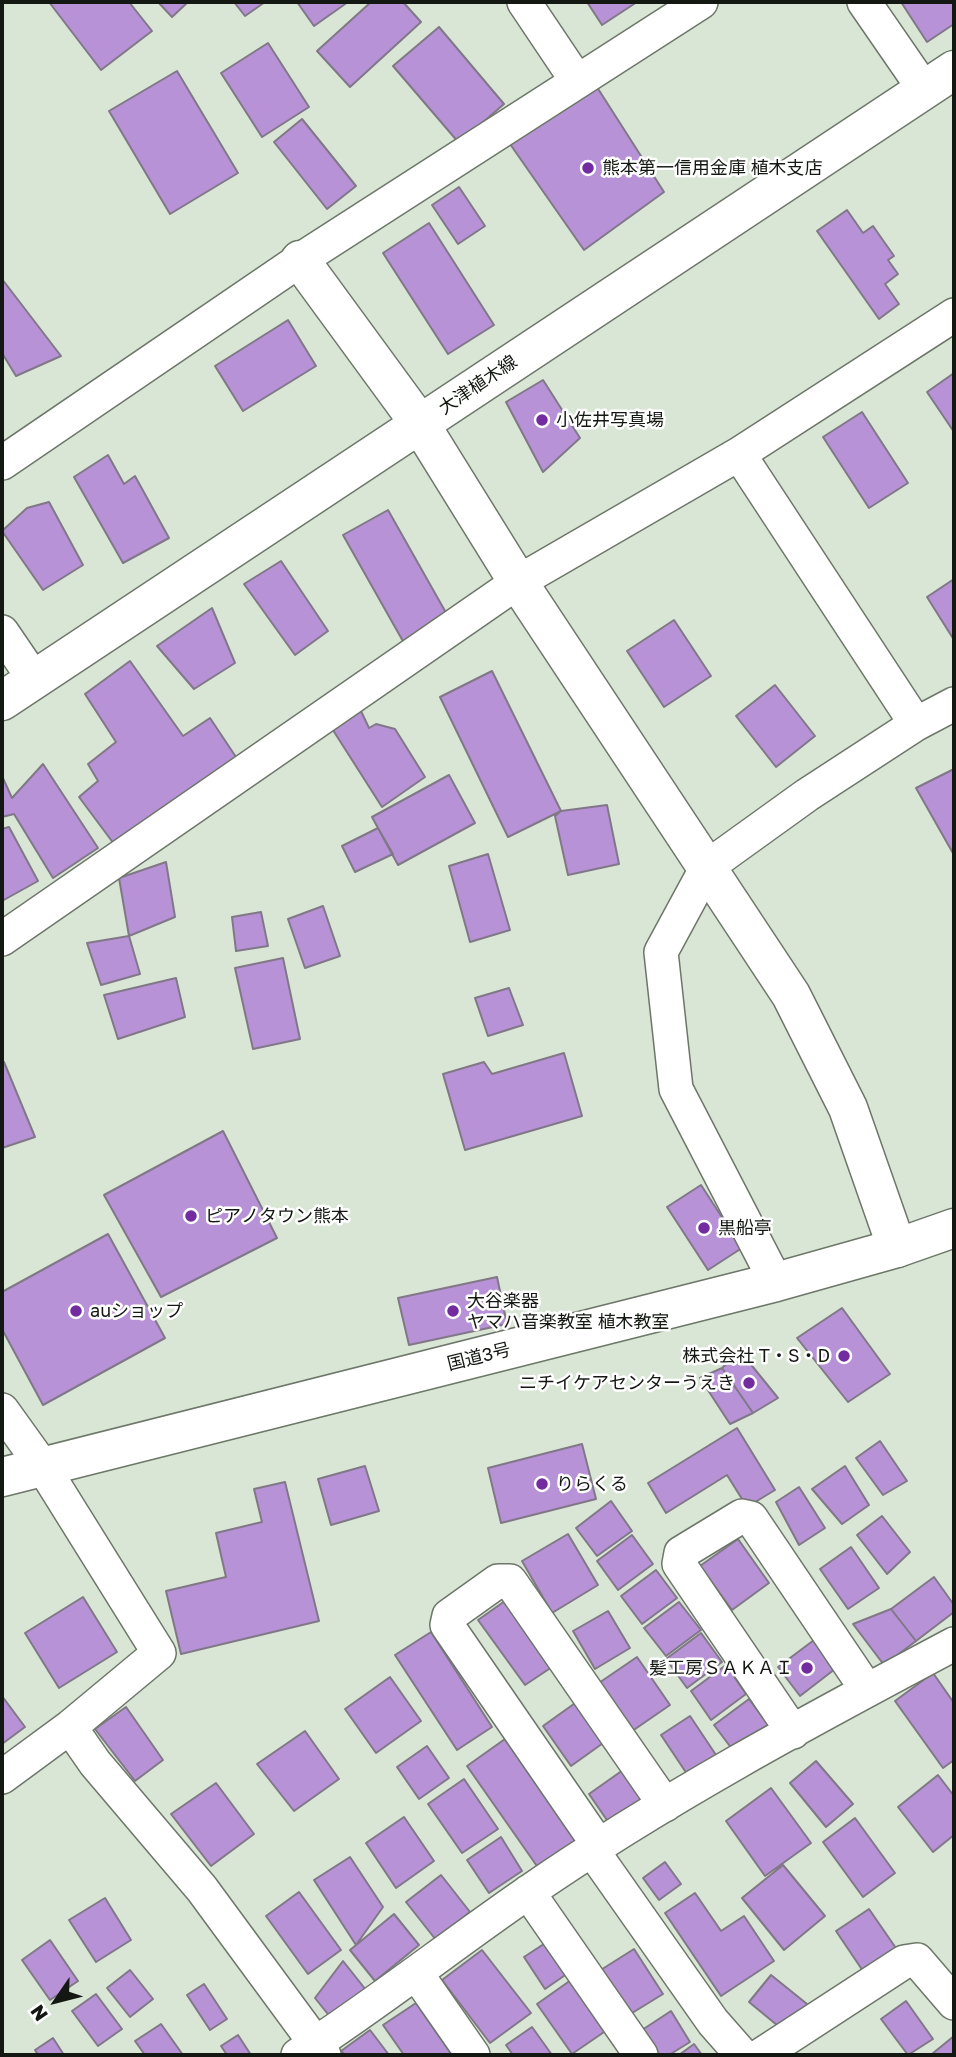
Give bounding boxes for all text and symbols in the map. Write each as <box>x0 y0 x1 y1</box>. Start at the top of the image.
place label: 熊本第一信用金庫 植木支店 <box>602 157 822 179</box>
marker: 熊本第一信用金庫 植木支店 <box>580 160 596 176</box>
street label: 大津植木線 <box>435 351 521 419</box>
place label: 小佐井写真場 <box>556 409 664 431</box>
marker: 小佐井写真場 <box>534 412 550 428</box>
place label: ピアノタウン熊本 <box>205 1205 349 1227</box>
marker: ピアノタウン熊本 <box>183 1208 199 1224</box>
place label: 黒船亭 <box>718 1217 772 1239</box>
marker: 黒船亭 <box>696 1220 712 1236</box>
place label: 大谷楽器 ヤマハ音楽教室 植木教室 <box>467 1290 669 1332</box>
place label: auショップ <box>90 1300 183 1322</box>
marker: auショップ <box>68 1303 84 1319</box>
marker: 大谷楽器 ヤマハ音楽教室 植木教室 <box>445 1303 461 1319</box>
street label: 国道3号 <box>445 1339 513 1375</box>
place label: 株式会社 T・S・D <box>682 1345 830 1367</box>
marker: 株式会社 T・S・D <box>836 1348 852 1364</box>
place label: ニチイケアセンターうえき <box>519 1372 735 1394</box>
marker: ニチイケアセンターうえき <box>741 1375 757 1391</box>
place label: りらくる <box>556 1473 628 1495</box>
marker: りらくる <box>534 1476 550 1492</box>
place label: 髪工房ＳＡＫＡＩ <box>649 1657 793 1679</box>
marker: 髪工房ＳＡＫＡＩ <box>799 1660 815 1676</box>
north arrow <box>21 1966 91 2036</box>
text: N <box>25 2001 52 2026</box>

